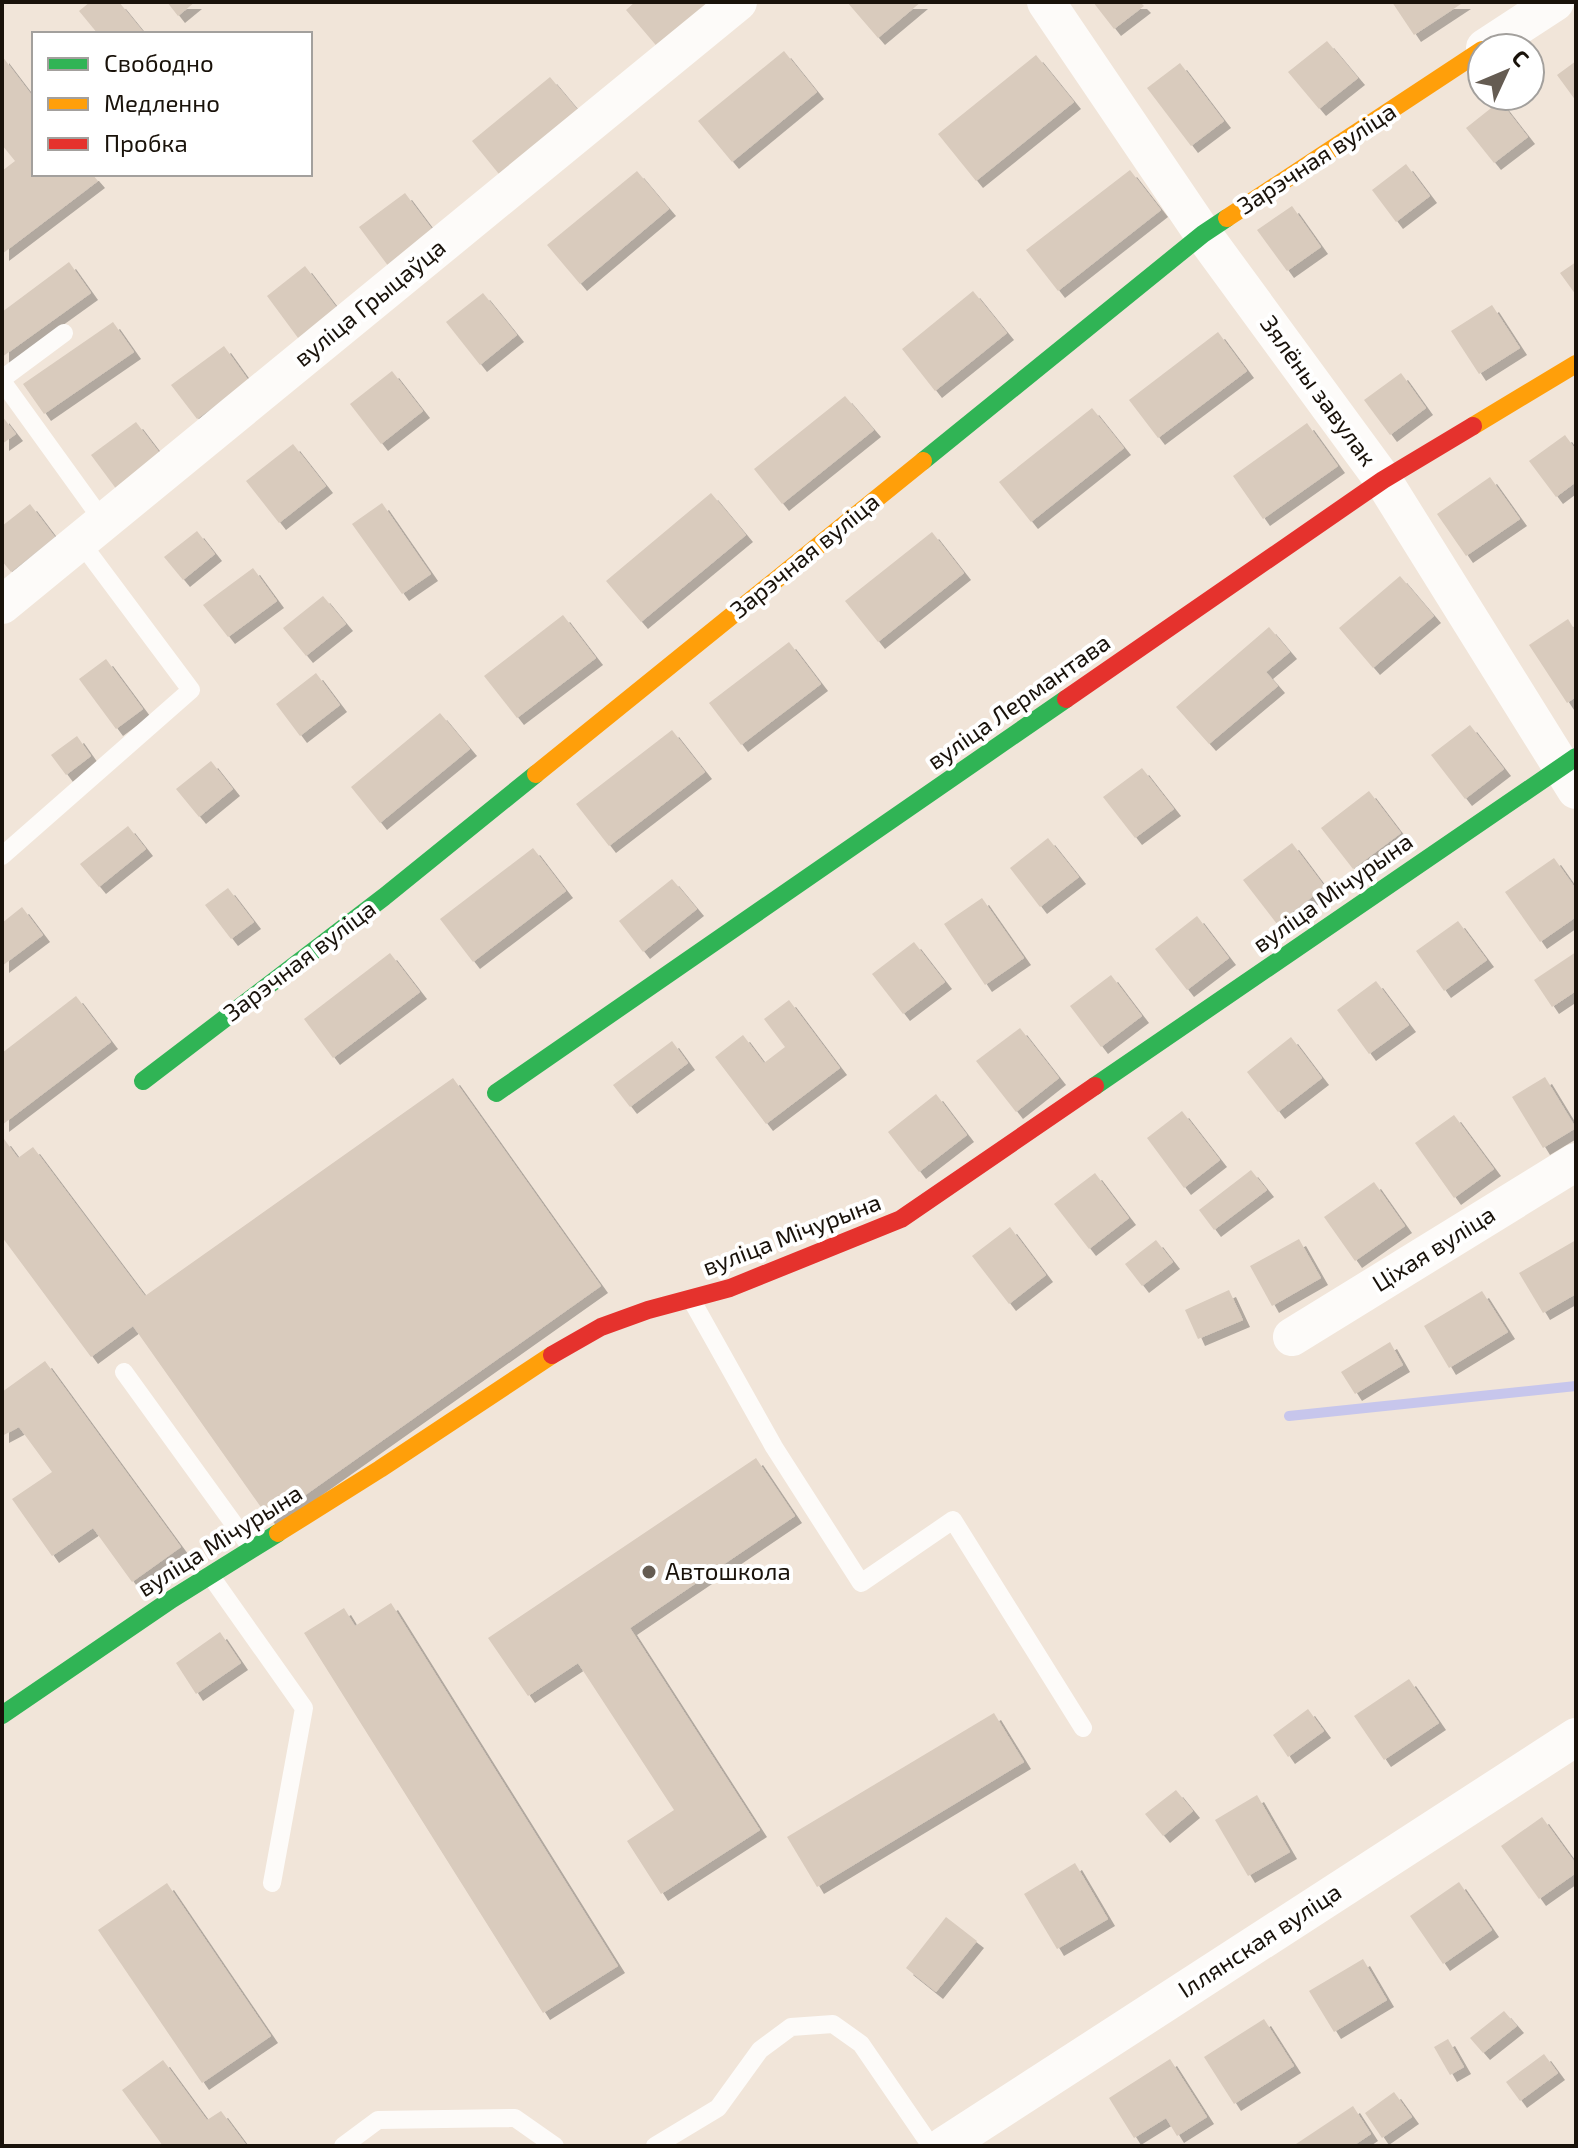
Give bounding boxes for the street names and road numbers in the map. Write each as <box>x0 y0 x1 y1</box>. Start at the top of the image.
street label: Зарэчная вуліца <box>1232 96 1401 221</box>
street label: вуліца Грыцаўца <box>287 232 451 373</box>
street label: Зялёны завулак <box>1254 309 1384 472</box>
street label: Зарэчная вуліца <box>724 486 885 624</box>
street label: вуліца Лермантава <box>921 627 1116 776</box>
street label: вуліца Мічурына <box>1247 826 1418 959</box>
street label: Зарэчная вуліца <box>217 893 382 1027</box>
street label: вуліца Мічурына <box>698 1186 885 1282</box>
street label: Ціхая вуліца <box>1367 1199 1500 1298</box>
street label: вуліца Мічурына <box>132 1477 307 1603</box>
street label: Іллянская вуліца <box>1172 1876 1347 2004</box>

